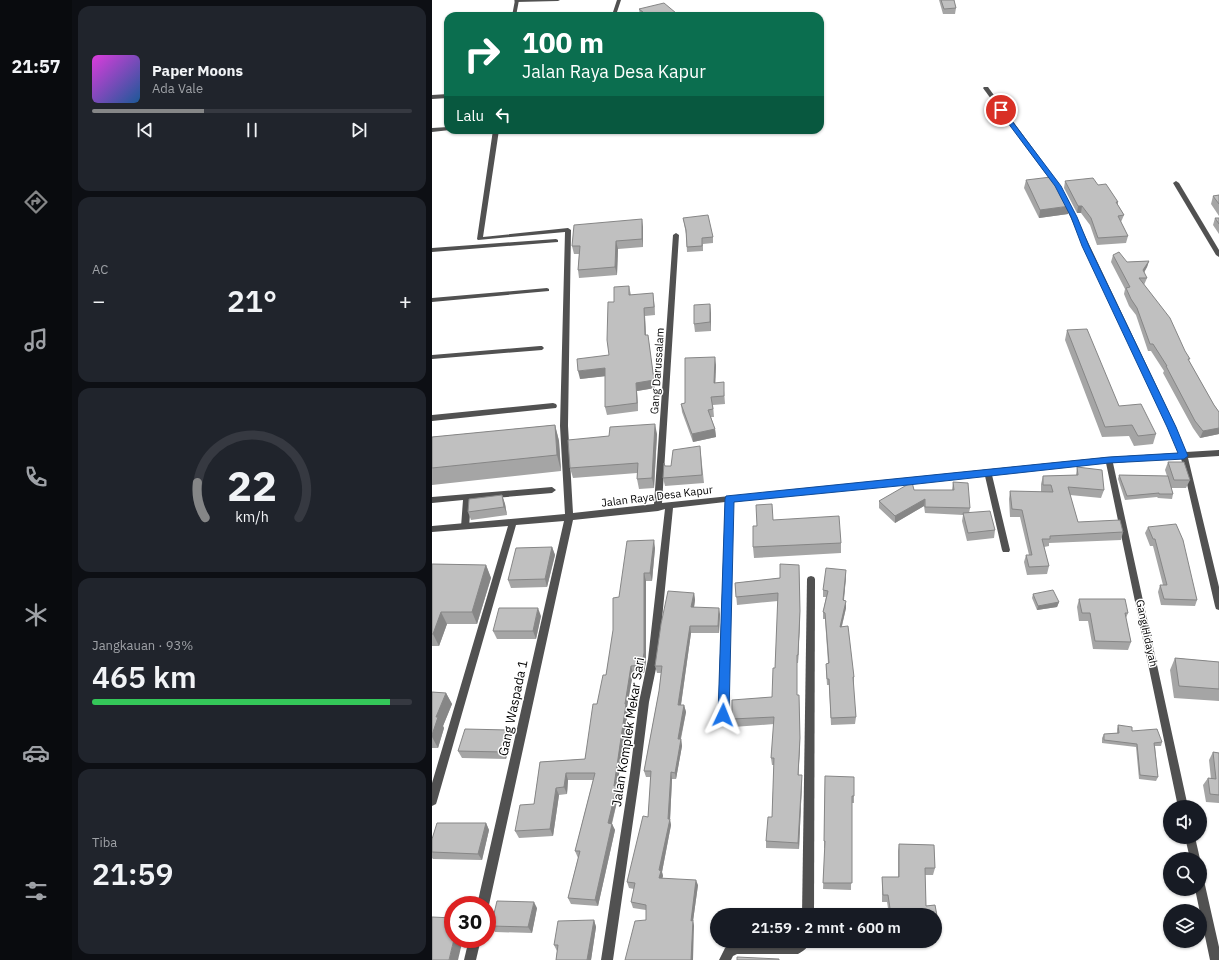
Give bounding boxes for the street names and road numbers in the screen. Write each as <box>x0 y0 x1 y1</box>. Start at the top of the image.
street label: Gang Darussalam <box>647 327 667 415</box>
street label: Jalan Raya Desa Kapur <box>600 482 714 510</box>
street label: Gang Hidayah <box>1133 598 1161 668</box>
street label: Jalan Komplek Mekar Sari <box>608 656 648 808</box>
street label: Gang Waspada 1 <box>495 658 532 758</box>

